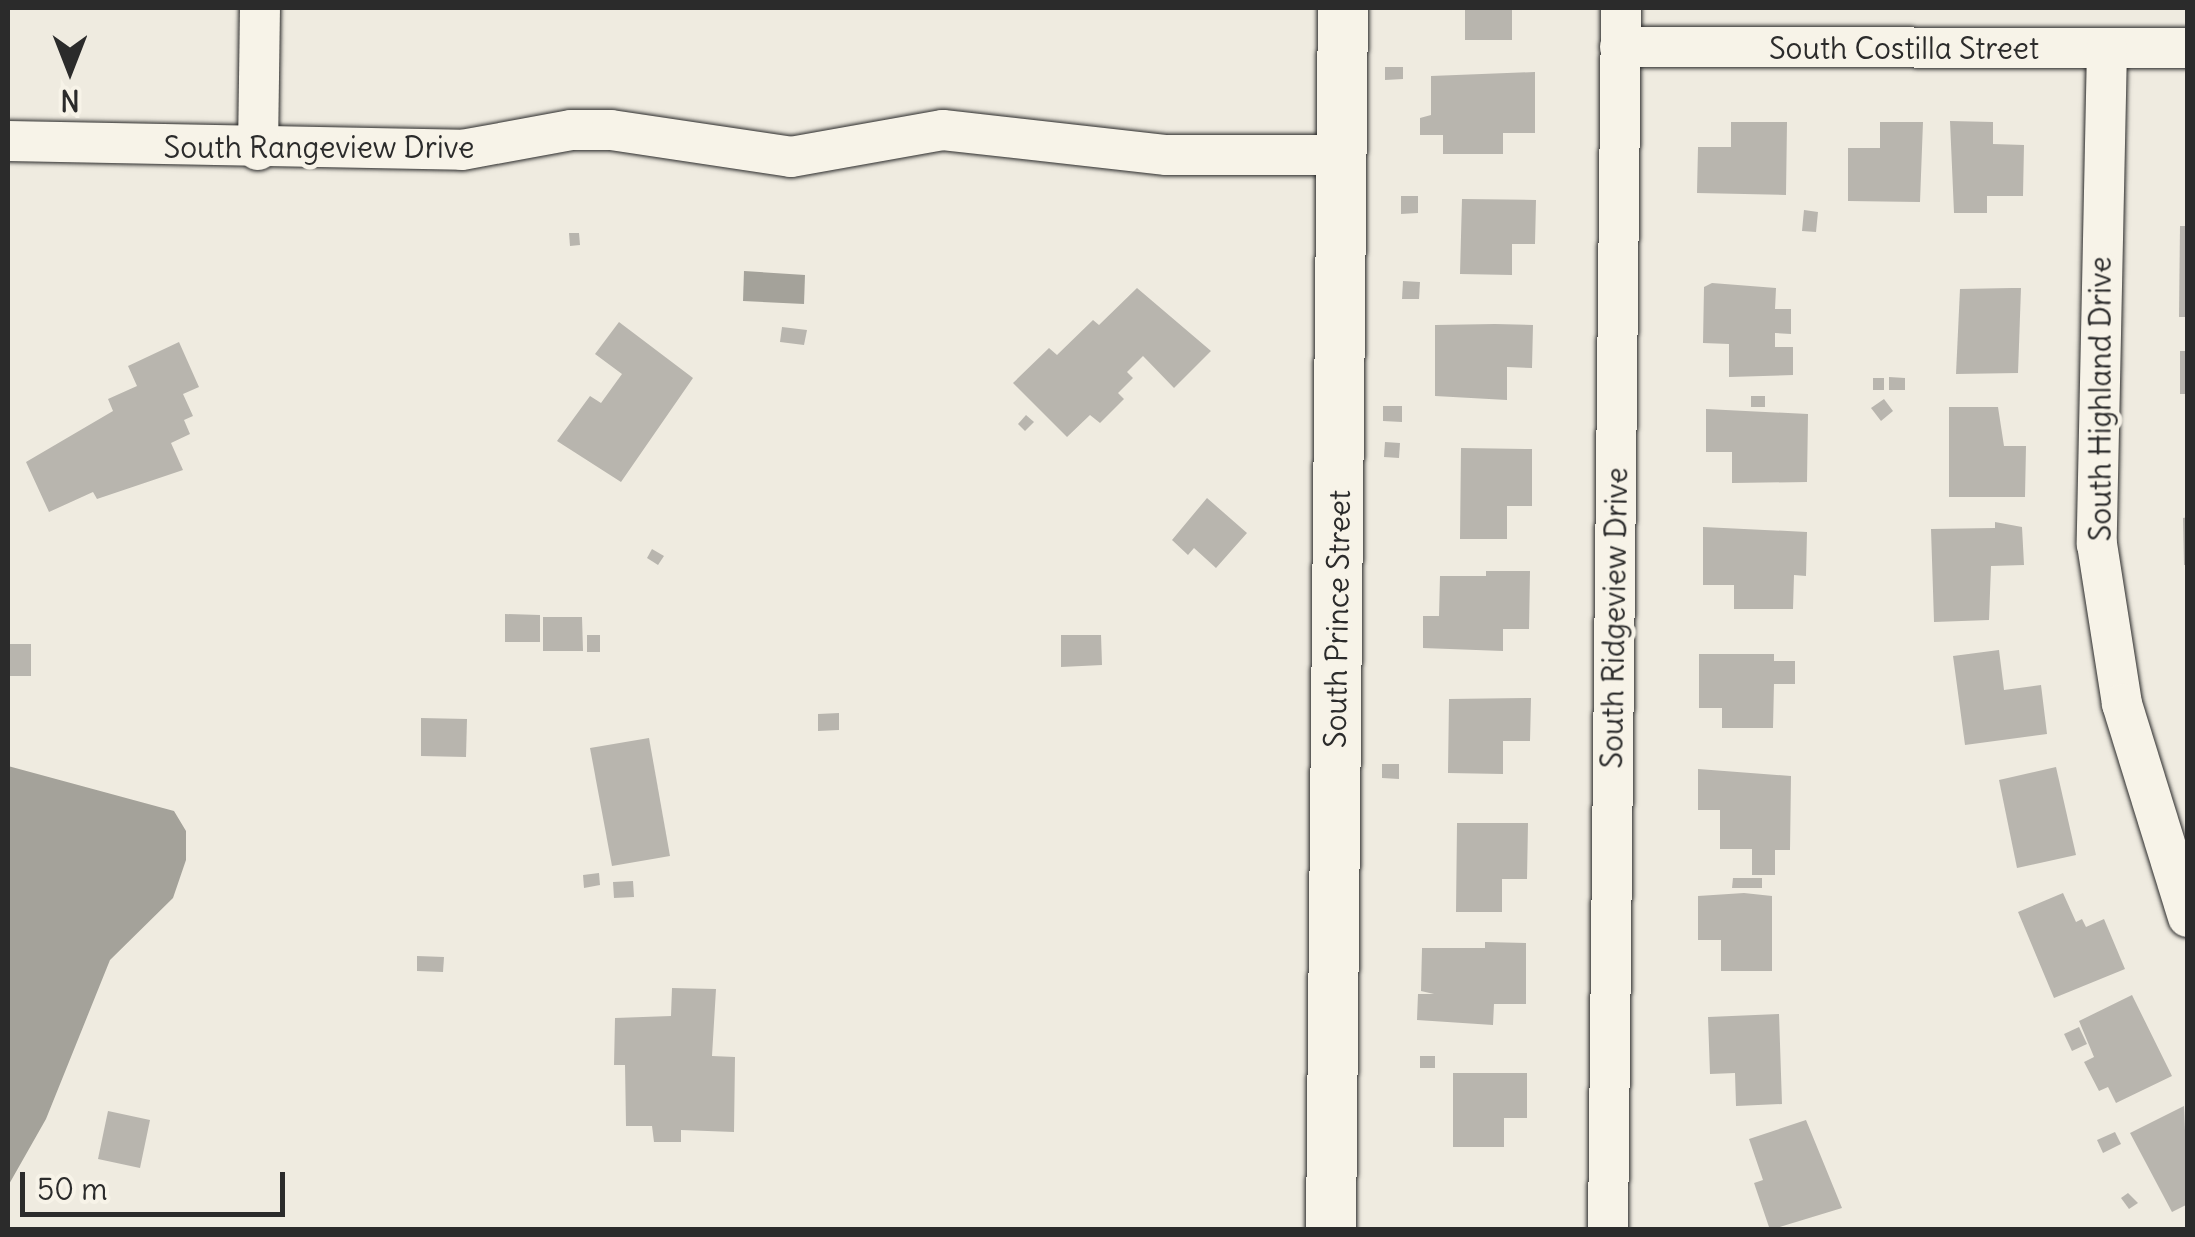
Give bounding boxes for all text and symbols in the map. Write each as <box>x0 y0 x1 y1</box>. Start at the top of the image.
north arrow <box>20 20 120 120</box>
street label: South Costilla Street <box>1769 30 2039 66</box>
text: N <box>60 82 80 118</box>
street label: South Rangeview Drive <box>163 129 475 165</box>
street label: South Highland Drive <box>2082 257 2118 541</box>
street label: South Ridgeview Drive <box>1593 467 1635 769</box>
street label: South Prince Street <box>1317 490 1357 748</box>
scale bar <box>25 1152 290 1214</box>
text: 50 m <box>37 1170 107 1208</box>

